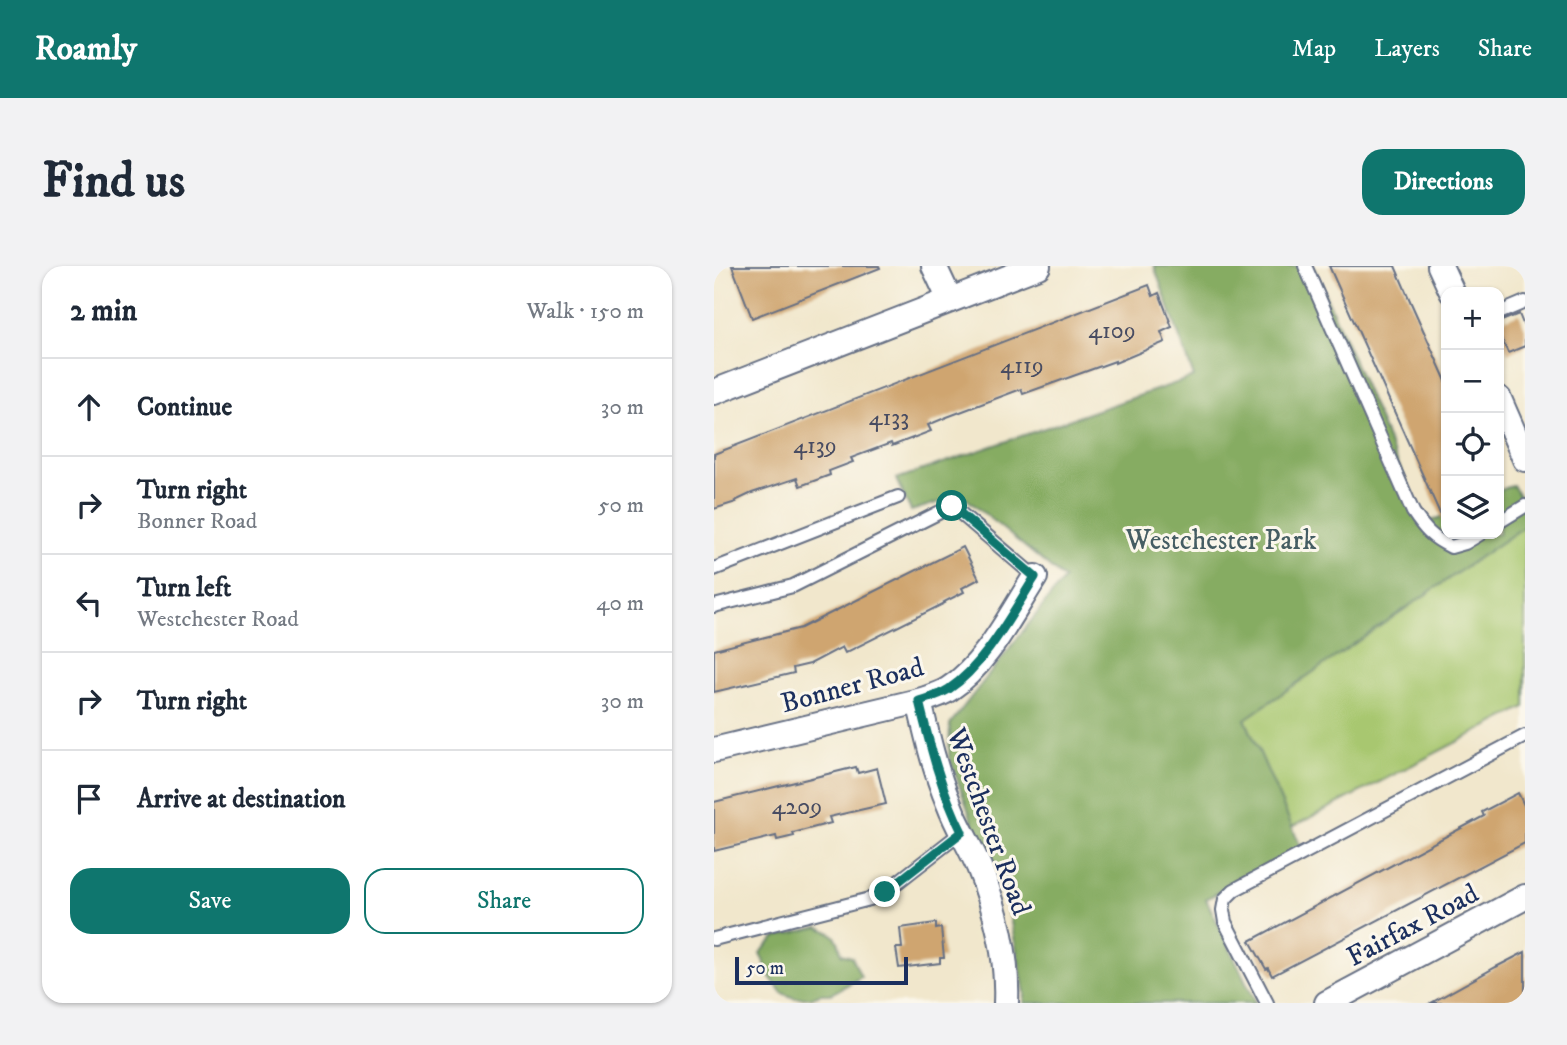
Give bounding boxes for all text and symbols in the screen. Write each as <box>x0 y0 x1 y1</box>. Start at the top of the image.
text: Roamly <box>35 29 137 70</box>
text: Map <box>1292 34 1336 64</box>
text: Layers <box>1374 34 1440 64</box>
text: Share <box>1478 34 1532 64</box>
button: Directions <box>1362 149 1525 215</box>
text: Find us <box>42 151 185 213</box>
map controls <box>1441 287 1504 539</box>
button: + <box>1441 287 1504 350</box>
text: 2 min <box>70 293 137 330</box>
text: Walk · 150 m <box>527 297 644 326</box>
house number: 4109 <box>1088 316 1136 346</box>
button: − <box>1441 350 1504 413</box>
house number: 4119 <box>1000 351 1044 381</box>
icon: ahead <box>70 388 108 426</box>
text: Continue <box>137 391 232 424</box>
text: 30 m <box>601 393 644 422</box>
house number: 4133 <box>869 403 909 433</box>
button: locate <box>1441 413 1504 476</box>
house number: 4139 <box>793 431 837 461</box>
text: Turn right <box>137 474 247 507</box>
button: layers <box>1441 476 1504 539</box>
icon: right <box>70 486 108 524</box>
route start <box>936 490 967 521</box>
text: 50 m <box>598 491 644 520</box>
text: Bonner Road <box>137 507 257 536</box>
park label: Westchester Park <box>1124 523 1317 558</box>
text: Turn left <box>137 572 231 605</box>
icon: left <box>70 584 108 622</box>
text: 40 m <box>596 589 644 618</box>
text: Westchester Road <box>137 605 299 634</box>
street label: Bonner Road <box>777 650 928 721</box>
icon: right <box>70 682 108 720</box>
text: Turn right <box>137 685 247 718</box>
text: 30 m <box>601 687 644 716</box>
street label: Westchester Road <box>938 722 1039 920</box>
icon: arrive <box>70 780 108 818</box>
text: Arrive at destination <box>137 783 346 816</box>
house number: 4209 <box>772 792 822 822</box>
button: Save <box>70 868 350 934</box>
button: Share <box>364 868 644 934</box>
route end <box>869 876 900 907</box>
street label: Fairfax Road <box>1341 876 1485 975</box>
scale bar <box>735 954 908 986</box>
text: 50 m <box>746 957 784 980</box>

